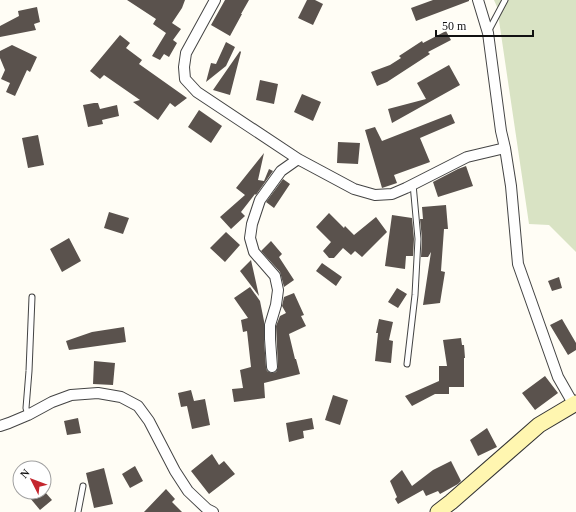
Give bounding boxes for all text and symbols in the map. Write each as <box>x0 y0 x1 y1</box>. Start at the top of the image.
scale bar <box>436 12 533 38</box>
text: 50 m <box>442 19 467 33</box>
north arrow <box>12 460 52 500</box>
text: N <box>17 466 32 480</box>

